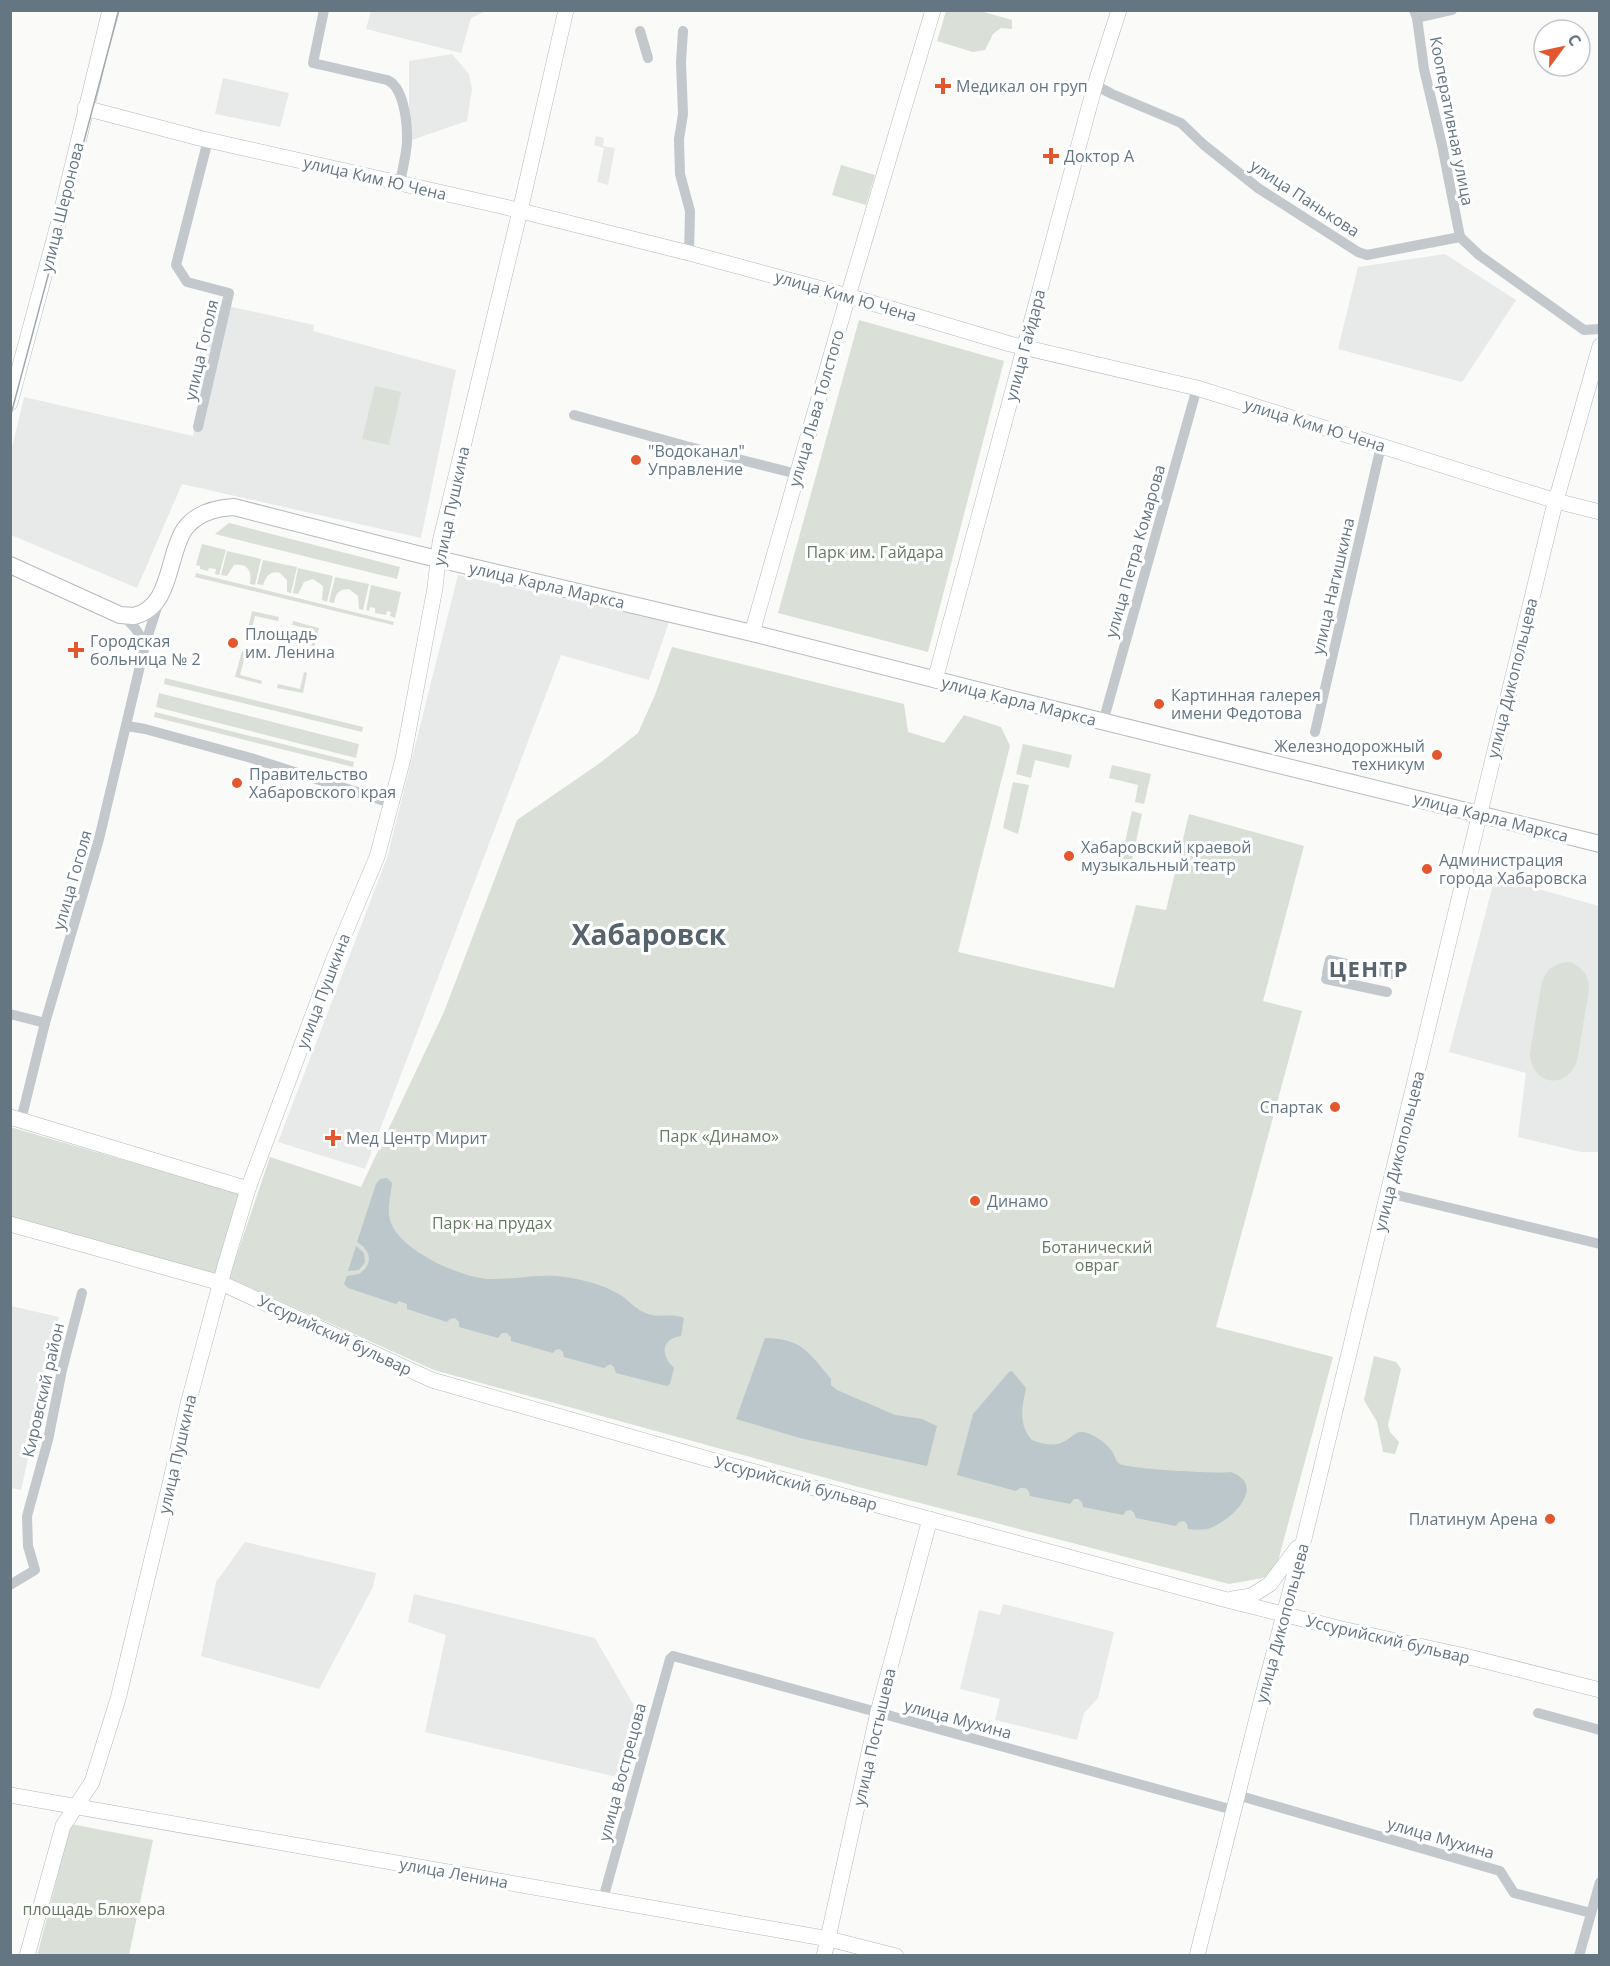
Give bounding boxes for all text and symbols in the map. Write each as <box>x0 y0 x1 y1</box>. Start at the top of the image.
north arrow <box>1532 18 1592 78</box>
text: С <box>1563 30 1587 50</box>
street label: Кооперативная улица <box>1425 35 1479 207</box>
place label: Медикал он груп <box>956 75 1088 97</box>
marker: Медикал он груп <box>934 77 952 95</box>
street label: улица Шеронова <box>35 140 89 274</box>
place label: Доктор А <box>1064 145 1135 167</box>
marker: Доктор А <box>1042 147 1060 165</box>
street label: улица Ким Ю Чена <box>301 151 449 205</box>
street label: улица Панькова <box>1246 154 1364 242</box>
street label: улица Ким Ю Чена <box>773 265 919 327</box>
street label: улица Гайдара <box>1000 287 1050 403</box>
street label: улица Гоголя <box>179 297 223 403</box>
street label: улица Льва Толстого <box>783 327 849 489</box>
street label: улица Ким Ю Чена <box>1242 393 1388 457</box>
place label: "Водоканал" Управление <box>648 440 745 480</box>
street label: улица Пушкина <box>428 444 474 568</box>
marker: "Водоканал" Управление <box>629 453 643 467</box>
street label: улица Петра Комарова <box>1100 462 1170 640</box>
street label: улица Нагишкина <box>1307 515 1359 657</box>
park label: Парк им. Гайдара <box>806 541 944 563</box>
street label: улица Карла Маркса <box>467 556 627 614</box>
street label: улица Дикопольцева <box>1481 595 1543 761</box>
place label: Площадь им. Ленина <box>245 623 335 663</box>
place label: Городская больница № 2 <box>90 630 201 670</box>
marker: Площадь им. Ленина <box>226 636 240 650</box>
marker: Городская больница № 2 <box>67 641 85 659</box>
street label: улица Карла Маркса <box>939 671 1099 731</box>
place label: Картинная галерея имени Федотова <box>1171 684 1321 724</box>
marker: Картинная галерея имени Федотова <box>1152 697 1166 711</box>
place label: Железнодорожный техникум <box>1274 735 1425 775</box>
marker: Железнодорожный техникум <box>1430 748 1444 762</box>
place label: Правительство Хабаровского края <box>249 763 396 803</box>
marker: Правительство Хабаровского края <box>230 776 244 790</box>
street label: улица Карла Маркса <box>1411 787 1571 847</box>
street label: улица Гоголя <box>47 828 97 932</box>
place label: Хабаровский краевой музыкальный театр <box>1081 836 1251 876</box>
marker: Хабаровский краевой музыкальный театр <box>1062 849 1076 863</box>
place label: Администрация города Хабаровска <box>1439 849 1587 889</box>
marker: Администрация города Хабаровска <box>1420 862 1434 876</box>
district label: Хабаровск <box>572 915 727 953</box>
street label: улица Пушкина <box>291 930 355 1052</box>
district label: ЦЕНТР <box>1329 953 1409 983</box>
street label: улица Дикопольцева <box>1368 1068 1430 1234</box>
place label: Спартак <box>1260 1096 1324 1118</box>
marker: Спартак <box>1328 1100 1342 1114</box>
park label: Парк «Динамо» <box>659 1125 779 1147</box>
place label: Мед Центр Мирит <box>346 1127 488 1149</box>
marker: Мед Центр Мирит <box>324 1129 342 1147</box>
place label: Динамо <box>987 1190 1049 1212</box>
marker: Динамо <box>968 1194 982 1208</box>
park label: Парк на прудах <box>432 1212 553 1234</box>
park label: Ботанический овраг <box>1041 1236 1153 1276</box>
street label: Уссурийский бульвар <box>254 1290 416 1380</box>
street label: Кировский район <box>17 1321 69 1459</box>
street label: улица Пушкина <box>153 1392 201 1516</box>
street label: Уссурийский бульвар <box>712 1451 880 1515</box>
place label: Платинум Арена <box>1409 1508 1538 1530</box>
marker: Платинум Арена <box>1543 1512 1557 1526</box>
street label: улица Дикопольцева <box>1250 1541 1314 1705</box>
street label: Уссурийский бульвар <box>1304 1609 1472 1669</box>
street label: улица Постышева <box>847 1666 901 1808</box>
street label: улица Мухина <box>902 1694 1014 1744</box>
street label: улица Вострецова <box>593 1701 651 1843</box>
street label: улица Мухина <box>1385 1812 1497 1864</box>
street label: улица Ленина <box>398 1853 510 1893</box>
park label: площадь Блюхера <box>23 1898 166 1920</box>

